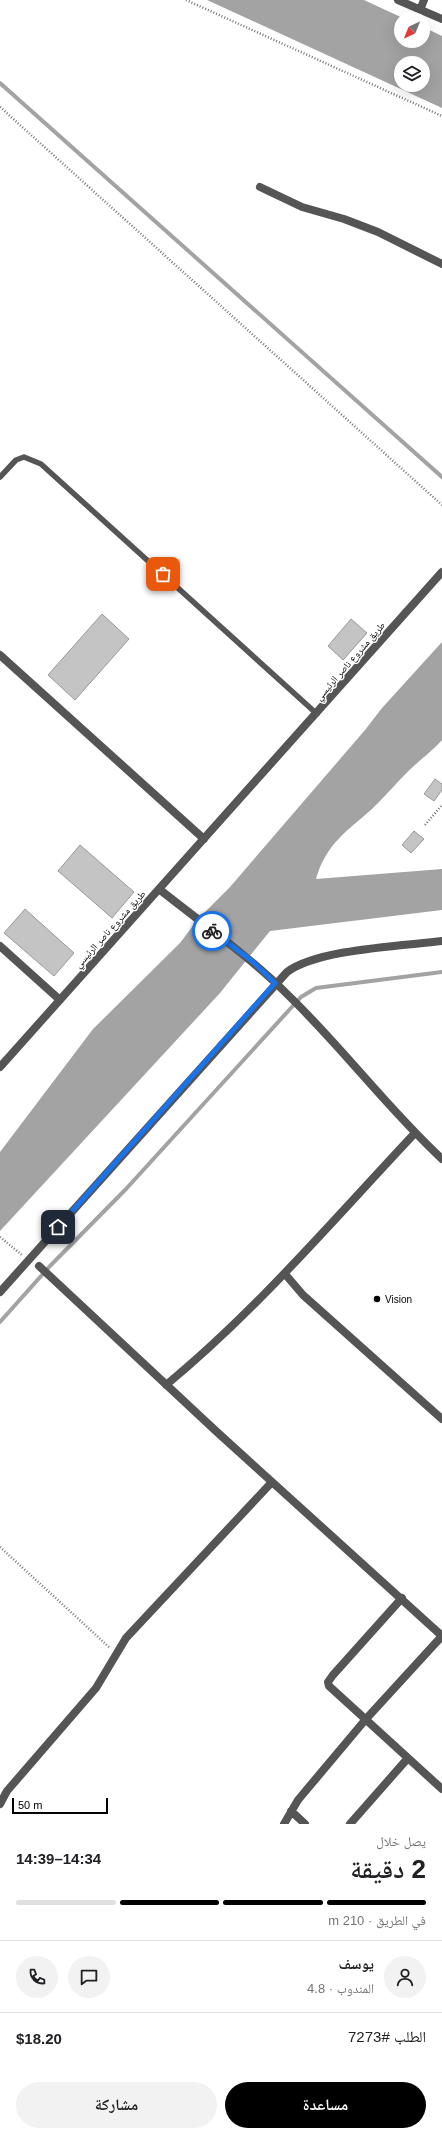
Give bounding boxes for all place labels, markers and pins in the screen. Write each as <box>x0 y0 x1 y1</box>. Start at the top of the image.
pin <box>146 557 180 591</box>
pin <box>41 1210 75 1244</box>
marker: Vision <box>372 1294 382 1304</box>
place label: Vision <box>385 1294 412 1305</box>

